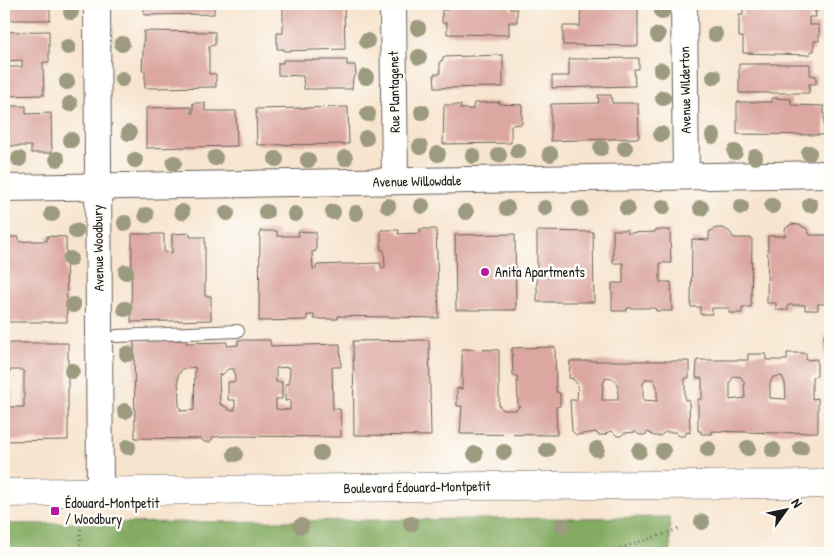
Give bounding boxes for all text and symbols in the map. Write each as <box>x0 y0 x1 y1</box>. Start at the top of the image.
street label: Avenue Wilderton <box>674 46 695 134</box>
street label: Rue Plantagenet <box>383 51 405 133</box>
street label: Avenue Willowdale <box>372 170 462 191</box>
street label: Avenue Woodbury <box>87 204 109 292</box>
place label: Anita Apartments <box>495 262 585 282</box>
marker: Anita Apartments <box>479 266 491 278</box>
street label: Boulevard Édouard-Montpetit <box>343 476 491 498</box>
north arrow <box>762 484 812 534</box>
place label: Édouard-Montpetit / Woodbury <box>65 493 160 529</box>
text: N <box>787 494 808 511</box>
marker: Édouard-Montpetit / Woodbury <box>49 505 61 517</box>

